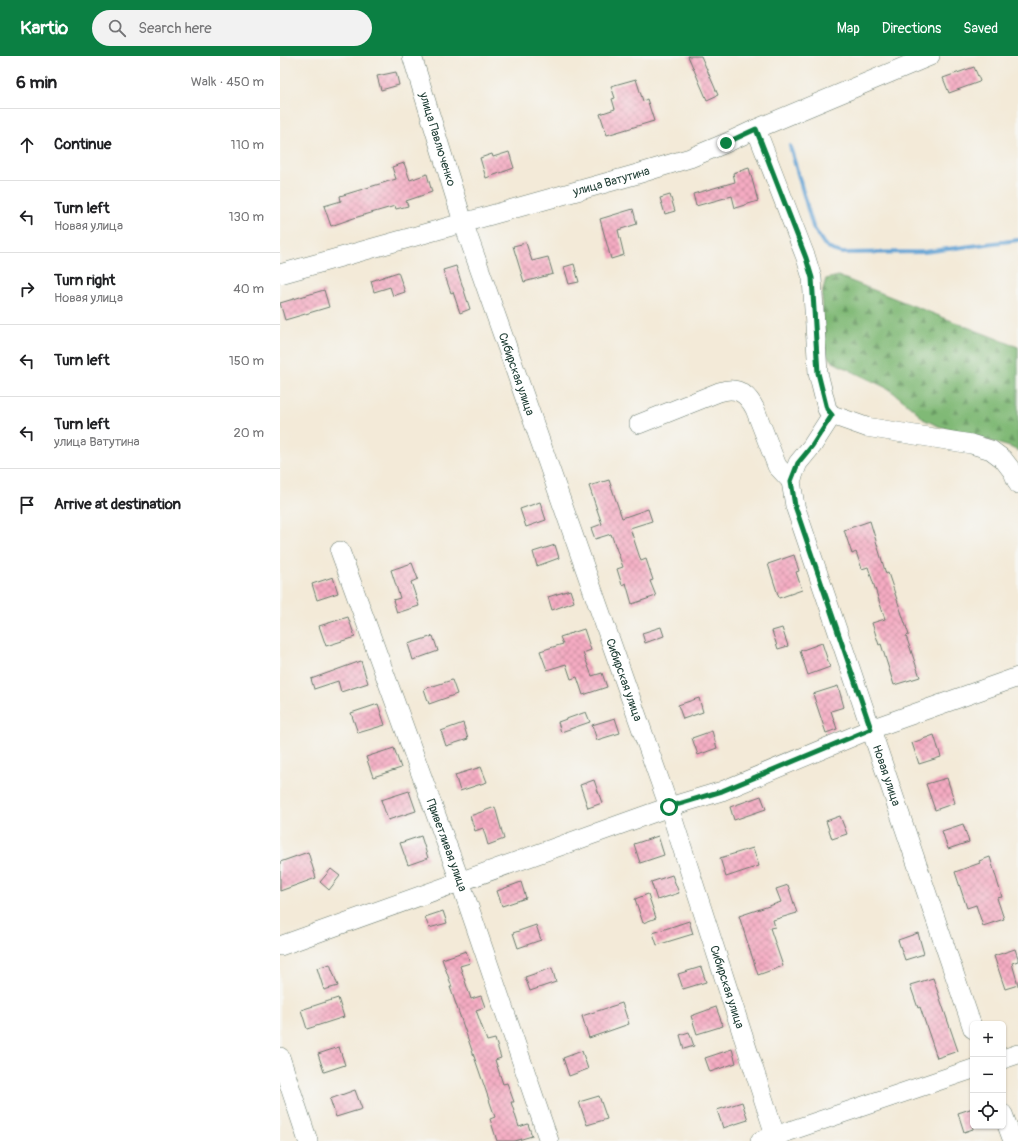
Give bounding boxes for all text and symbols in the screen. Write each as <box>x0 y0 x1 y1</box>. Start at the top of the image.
search box <box>92 10 372 46</box>
text: Kartio <box>20 16 68 40</box>
icon: search <box>106 17 128 39</box>
text: Search here <box>138 19 212 38</box>
text: Map <box>837 20 860 37</box>
text: Directions <box>882 20 941 37</box>
text: Saved <box>963 20 998 37</box>
text: 6 min <box>16 72 57 93</box>
text: Walk · 450 m <box>191 74 264 90</box>
street label: улица Павлюченко <box>416 89 459 189</box>
icon: ahead <box>16 134 38 156</box>
route end <box>717 134 735 152</box>
text: Continue <box>54 135 112 154</box>
text: 110 m <box>231 137 264 153</box>
street label: улица Ватутина <box>570 163 652 199</box>
text: Turn left <box>54 199 110 218</box>
icon: left <box>16 206 38 228</box>
text: 130 m <box>228 209 264 225</box>
text: Новая улица <box>54 218 123 234</box>
text: Turn right <box>54 271 115 290</box>
icon: right <box>16 278 38 300</box>
text: 40 m <box>233 281 264 297</box>
text: Новая улица <box>54 290 123 306</box>
street label: Сибирская улица <box>495 331 538 418</box>
icon: left <box>16 350 38 372</box>
text: Turn left <box>54 351 110 370</box>
text: 150 m <box>229 353 264 369</box>
text: Turn left <box>54 415 110 434</box>
icon: left <box>16 422 38 444</box>
text: 20 m <box>233 425 264 441</box>
text: улица Ватутина <box>54 434 140 450</box>
icon: arrive <box>16 494 38 516</box>
text: Arrive at destination <box>54 495 181 514</box>
street label: Сибирская улица <box>603 636 646 724</box>
street label: Новая улица <box>869 743 904 808</box>
street label: Приветливая улица <box>423 797 471 894</box>
route start <box>660 798 678 816</box>
street label: Сибирская улица <box>707 943 748 1031</box>
map controls <box>970 1021 1006 1129</box>
button: + <box>970 1021 1006 1057</box>
button: − <box>970 1057 1006 1093</box>
button: locate <box>970 1093 1006 1129</box>

